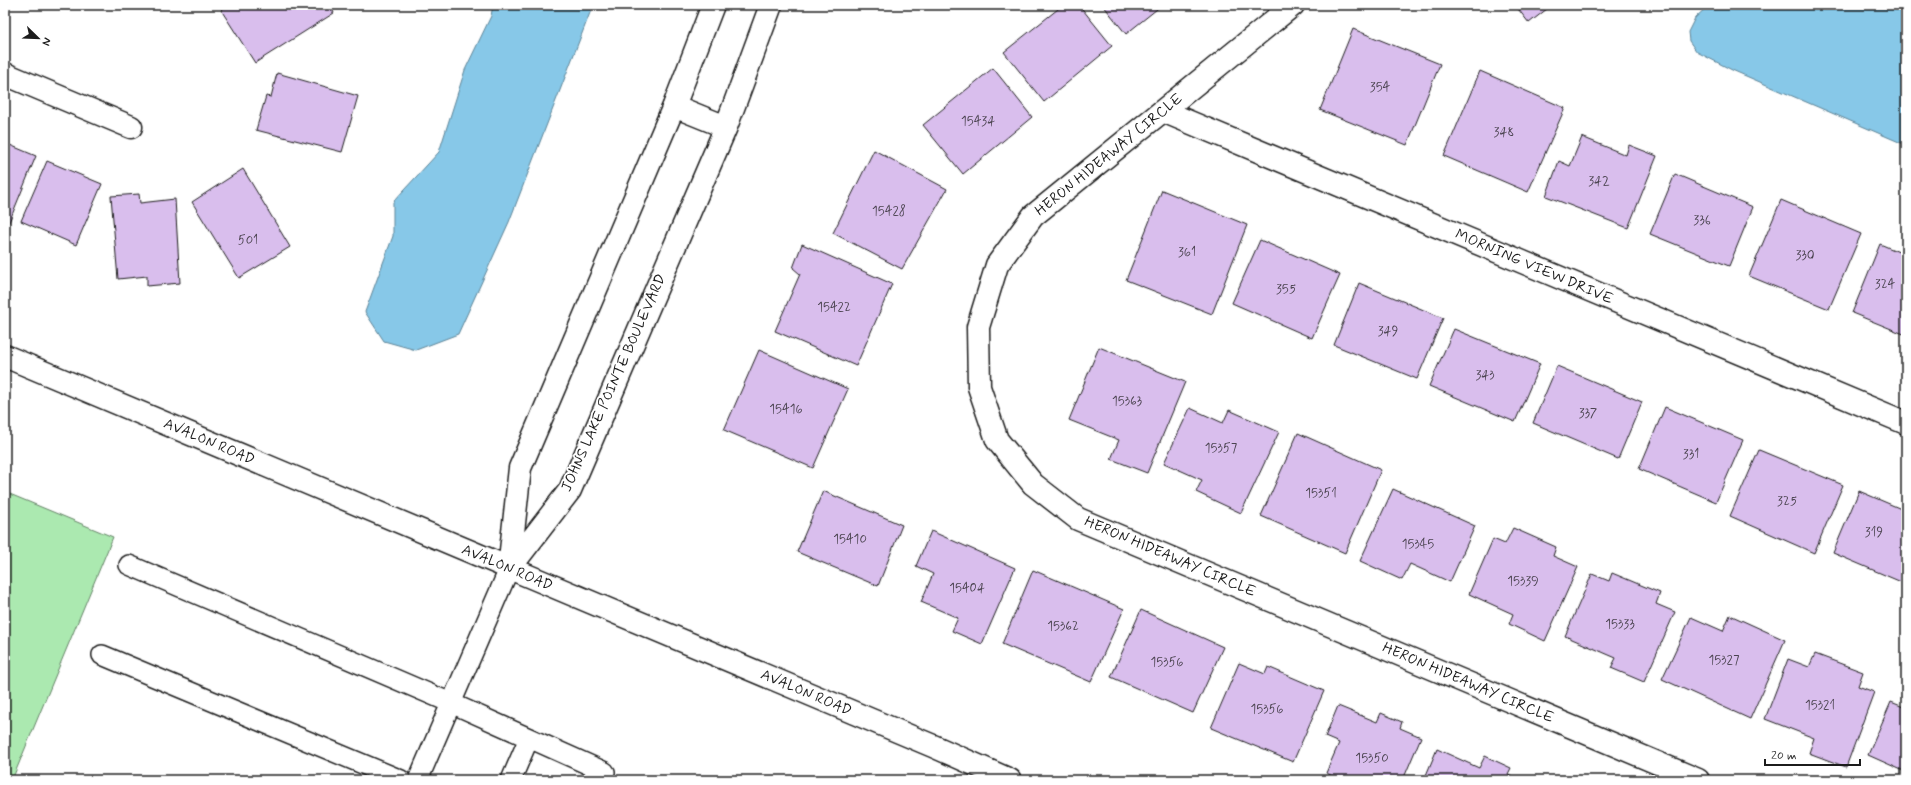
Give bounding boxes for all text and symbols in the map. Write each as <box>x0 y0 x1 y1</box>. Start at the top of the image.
north arrow <box>18 18 58 58</box>
text: N <box>38 35 54 48</box>
house number: 354 <box>1370 79 1391 96</box>
street label: HERON HIDEAWAY CIRCLE <box>1031 89 1187 221</box>
house number: 15434 <box>961 113 995 130</box>
house number: 348 <box>1494 124 1514 141</box>
house number: 342 <box>1588 173 1610 190</box>
house number: 15428 <box>872 203 906 220</box>
house number: 336 <box>1693 212 1711 229</box>
street label: MORNING VIEW DRIVE <box>1452 225 1616 309</box>
house number: 501 <box>238 232 258 249</box>
house number: 361 <box>1178 244 1196 261</box>
house number: 330 <box>1795 247 1815 264</box>
street label: JOHNS LAKE POINTE BOULEVARD <box>557 271 671 495</box>
house number: 324 <box>1875 276 1896 293</box>
house number: 355 <box>1276 281 1296 298</box>
house number: 15422 <box>817 299 851 316</box>
house number: 349 <box>1378 323 1398 340</box>
house number: 343 <box>1475 367 1495 384</box>
house number: 15363 <box>1112 393 1143 410</box>
house number: 15416 <box>769 401 803 418</box>
house number: 337 <box>1579 405 1597 422</box>
street label: AVALON ROAD <box>160 414 258 470</box>
house number: 15357 <box>1205 440 1238 457</box>
house number: 331 <box>1683 446 1699 463</box>
house number: 15351 <box>1305 485 1337 502</box>
house number: 325 <box>1777 493 1797 510</box>
street label: HERON HIDEAWAY CIRCLE <box>1081 512 1259 602</box>
house number: 319 <box>1865 524 1883 541</box>
house number: 15410 <box>833 531 867 548</box>
house number: 15345 <box>1402 536 1434 553</box>
street label: AVALON ROAD <box>458 540 556 596</box>
house number: 15339 <box>1507 573 1539 590</box>
house number: 15404 <box>949 580 985 597</box>
house number: 15333 <box>1605 616 1635 633</box>
house number: 15362 <box>1047 618 1079 635</box>
street label: HERON HIDEAWAY CIRCLE <box>1379 638 1557 728</box>
house number: 15327 <box>1709 652 1740 669</box>
house number: 15356 <box>1150 654 1184 671</box>
street label: AVALON ROAD <box>757 665 855 721</box>
house number: 15321 <box>1805 697 1835 714</box>
house number: 15356 <box>1250 701 1284 718</box>
scale bar <box>1765 741 1860 767</box>
text: 20 m <box>1771 748 1797 764</box>
house number: 15350 <box>1355 750 1389 767</box>

